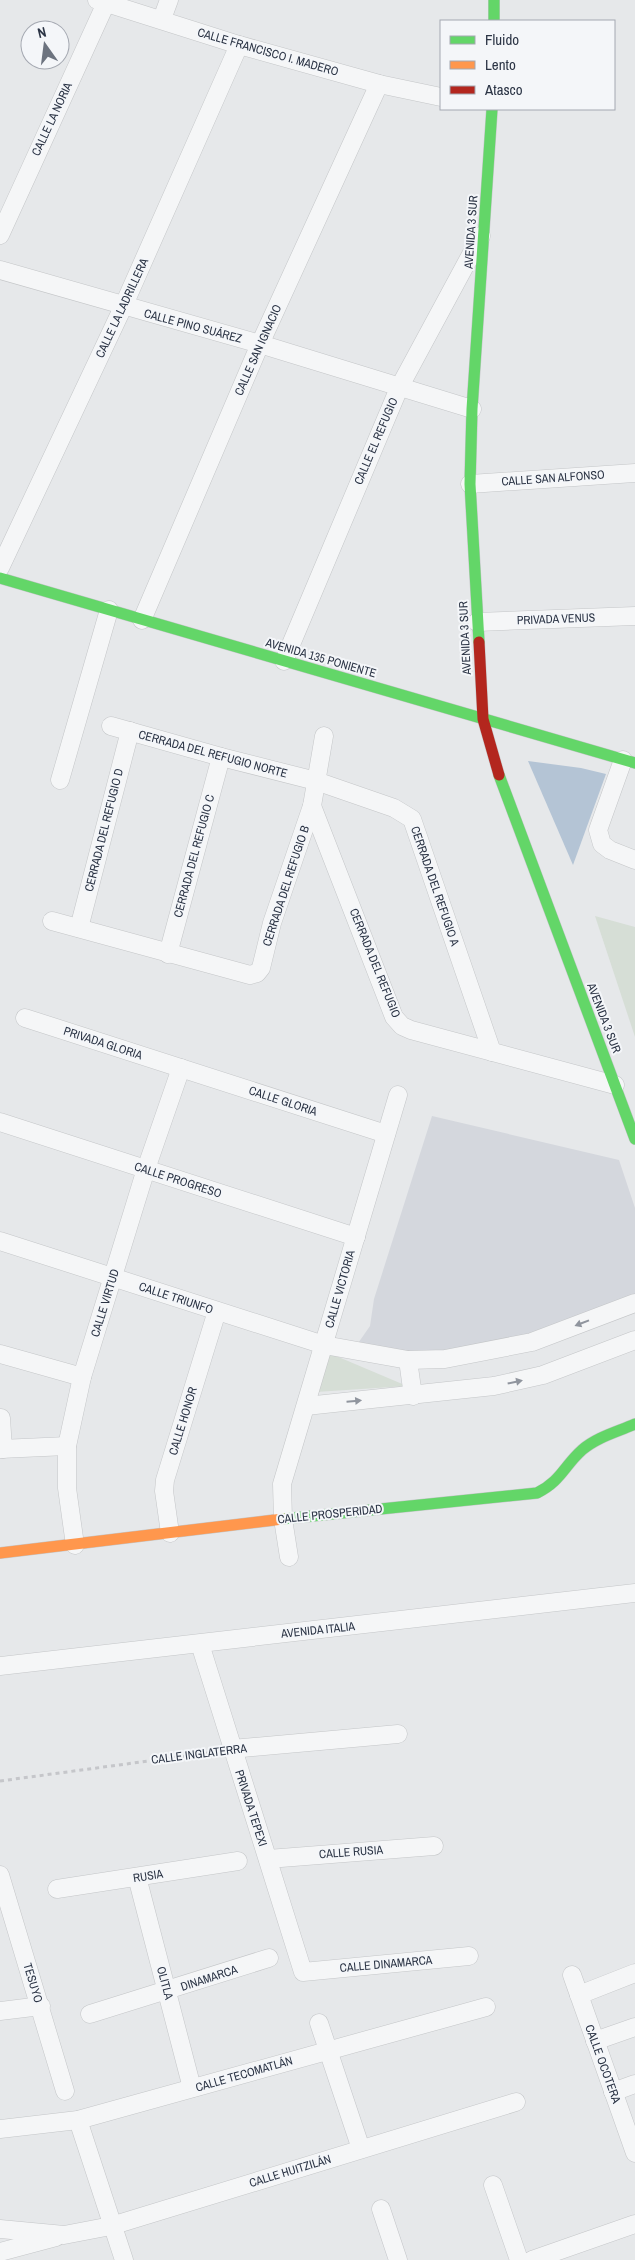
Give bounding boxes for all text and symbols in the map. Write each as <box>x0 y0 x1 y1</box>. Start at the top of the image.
north arrow <box>20 20 70 70</box>
legend <box>440 20 615 110</box>
text: N <box>36 23 48 42</box>
street label: CALLE FRANCISCO I. MADERO <box>196 24 341 80</box>
text: Fluido <box>485 29 519 50</box>
text: Lento <box>485 54 516 75</box>
street label: CALLE LA NORIA <box>28 79 76 158</box>
text: Atasco <box>484 79 523 100</box>
street label: AVENIDA 3 SUR <box>460 195 482 270</box>
street label: CALLE LA LADRILLERA <box>92 255 152 360</box>
street label: CALLE SAN IGNACIO <box>231 301 285 398</box>
street label: CALLE PINO SUÁREZ <box>142 305 244 347</box>
street label: CALLE EL REFUGIO <box>350 395 402 487</box>
street label: CALLE SAN ALFONSO <box>501 466 605 490</box>
street label: AVENIDA 3 SUR <box>455 601 475 676</box>
street label: PRIVADA VENUS <box>516 610 596 628</box>
street label: AVENIDA 135 PONIENTE <box>263 634 378 681</box>
street label: CERRADA DEL REFUGIO NORTE <box>137 726 289 782</box>
street label: CERRADA DEL REFUGIO D <box>81 767 127 893</box>
street label: CERRADA DEL REFUGIO C <box>170 793 218 919</box>
street label: CERRADA DEL REFUGIO B <box>259 823 313 948</box>
street label: CERRADA DEL REFUGIO A <box>407 824 463 948</box>
street label: CERRADA DEL REFUGIO <box>346 906 404 1020</box>
street label: AVENIDA 3 SUR <box>583 980 625 1055</box>
street label: PRIVADA GLORIA <box>62 1023 145 1063</box>
street label: CALLE GLORIA <box>247 1082 320 1120</box>
street label: CALLE PROGRESO <box>132 1158 224 1202</box>
street label: CALLE VICTORIA <box>321 1248 359 1330</box>
street label: CALLE VIRTUD <box>87 1267 123 1339</box>
street label: CALLE TRIUNFO <box>137 1278 216 1318</box>
one-way arrow <box>574 1319 589 1327</box>
one-way arrow <box>508 1377 524 1385</box>
street label: CALLE HONOR <box>165 1385 201 1457</box>
one-way arrow <box>346 1397 362 1405</box>
street label: CALLE PROSPERIDAD <box>277 1501 383 1527</box>
street label: AVENIDA ITALIA <box>279 1618 356 1642</box>
street label: CALLE INGLATERRA <box>150 1740 248 1768</box>
street label: PRIVADA TEPEXI <box>231 1768 271 1848</box>
street label: CALLE RUSIA <box>319 1842 384 1862</box>
street label: RUSIA <box>132 1866 165 1886</box>
street label: CALLE DINAMARCA <box>339 1952 433 1976</box>
street label: TESUYO <box>19 1961 47 2005</box>
street label: DINAMARCA <box>178 1961 240 1995</box>
street label: OLITLA <box>153 1965 177 2002</box>
street label: CALLE OCOTERA <box>581 2022 625 2106</box>
street label: CALLE TECOMATLÁN <box>194 2052 294 2096</box>
street label: CALLE HUITZILÁN <box>247 2151 333 2191</box>

